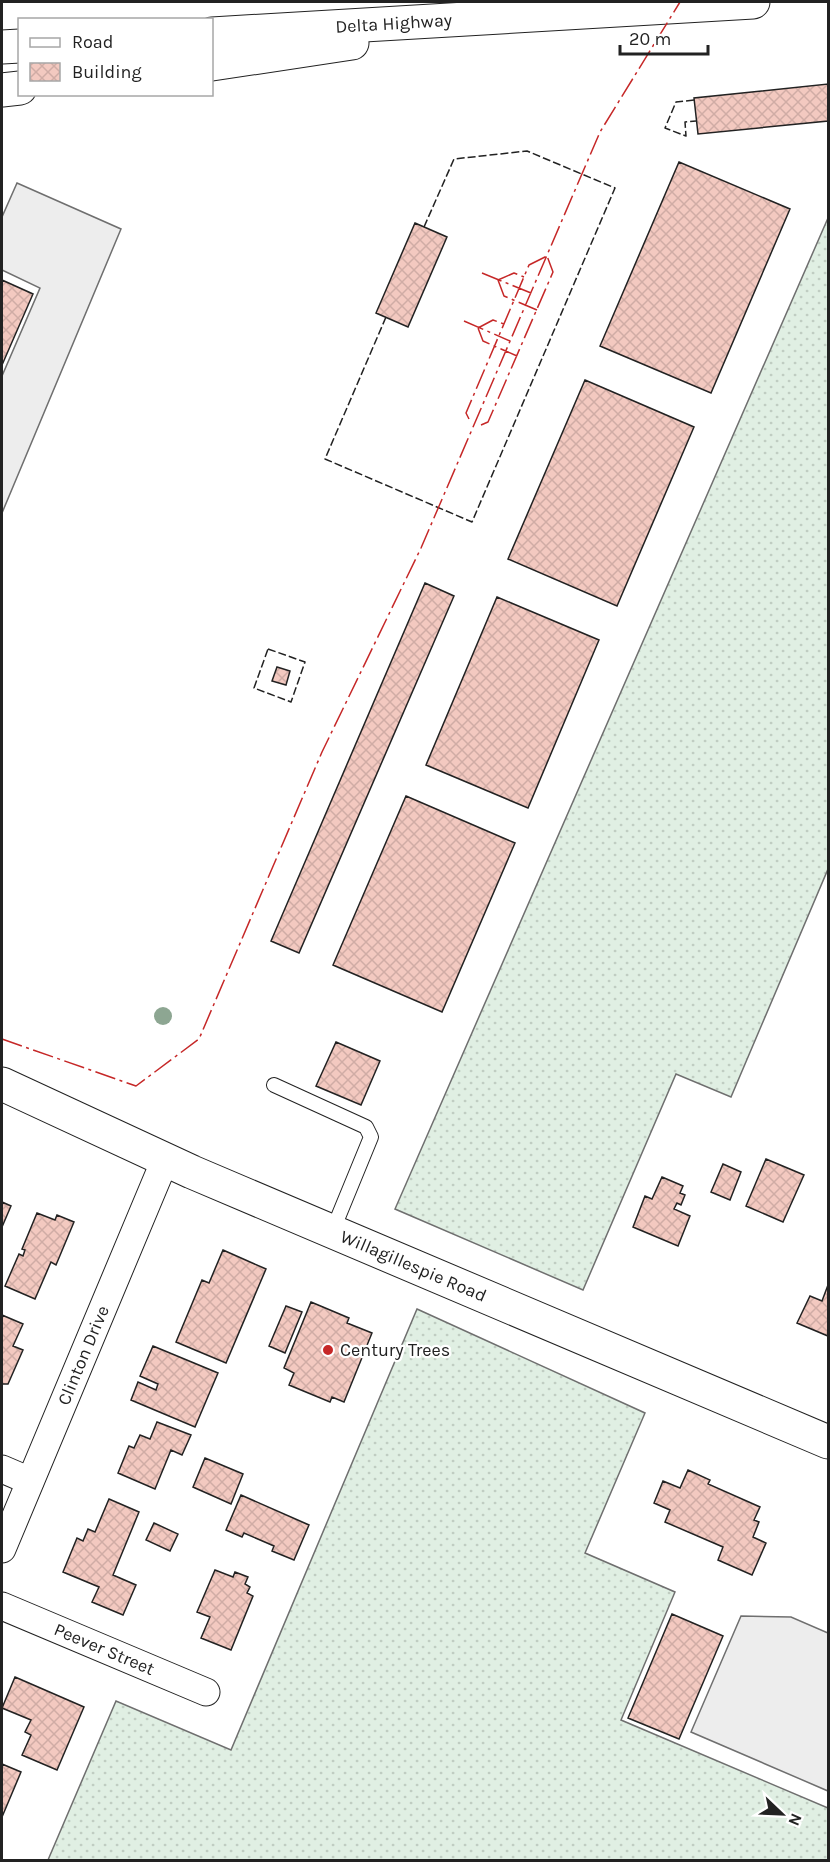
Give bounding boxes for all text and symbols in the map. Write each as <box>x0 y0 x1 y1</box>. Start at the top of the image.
street label: Delta Highway <box>335 9 453 38</box>
legend <box>18 18 213 96</box>
scale bar <box>620 18 708 56</box>
text: 20 m <box>629 28 671 50</box>
text: Road <box>72 31 113 53</box>
text: Building <box>72 61 142 83</box>
street label: Willagillespie Road <box>337 1225 490 1307</box>
street label: Clinton Drive <box>52 1302 114 1409</box>
place label: Century Trees <box>340 1339 450 1361</box>
marker: Century Trees <box>321 1343 335 1357</box>
street label: Peever Street <box>51 1618 158 1680</box>
north arrow <box>752 1784 812 1844</box>
text: N <box>784 1811 806 1829</box>

